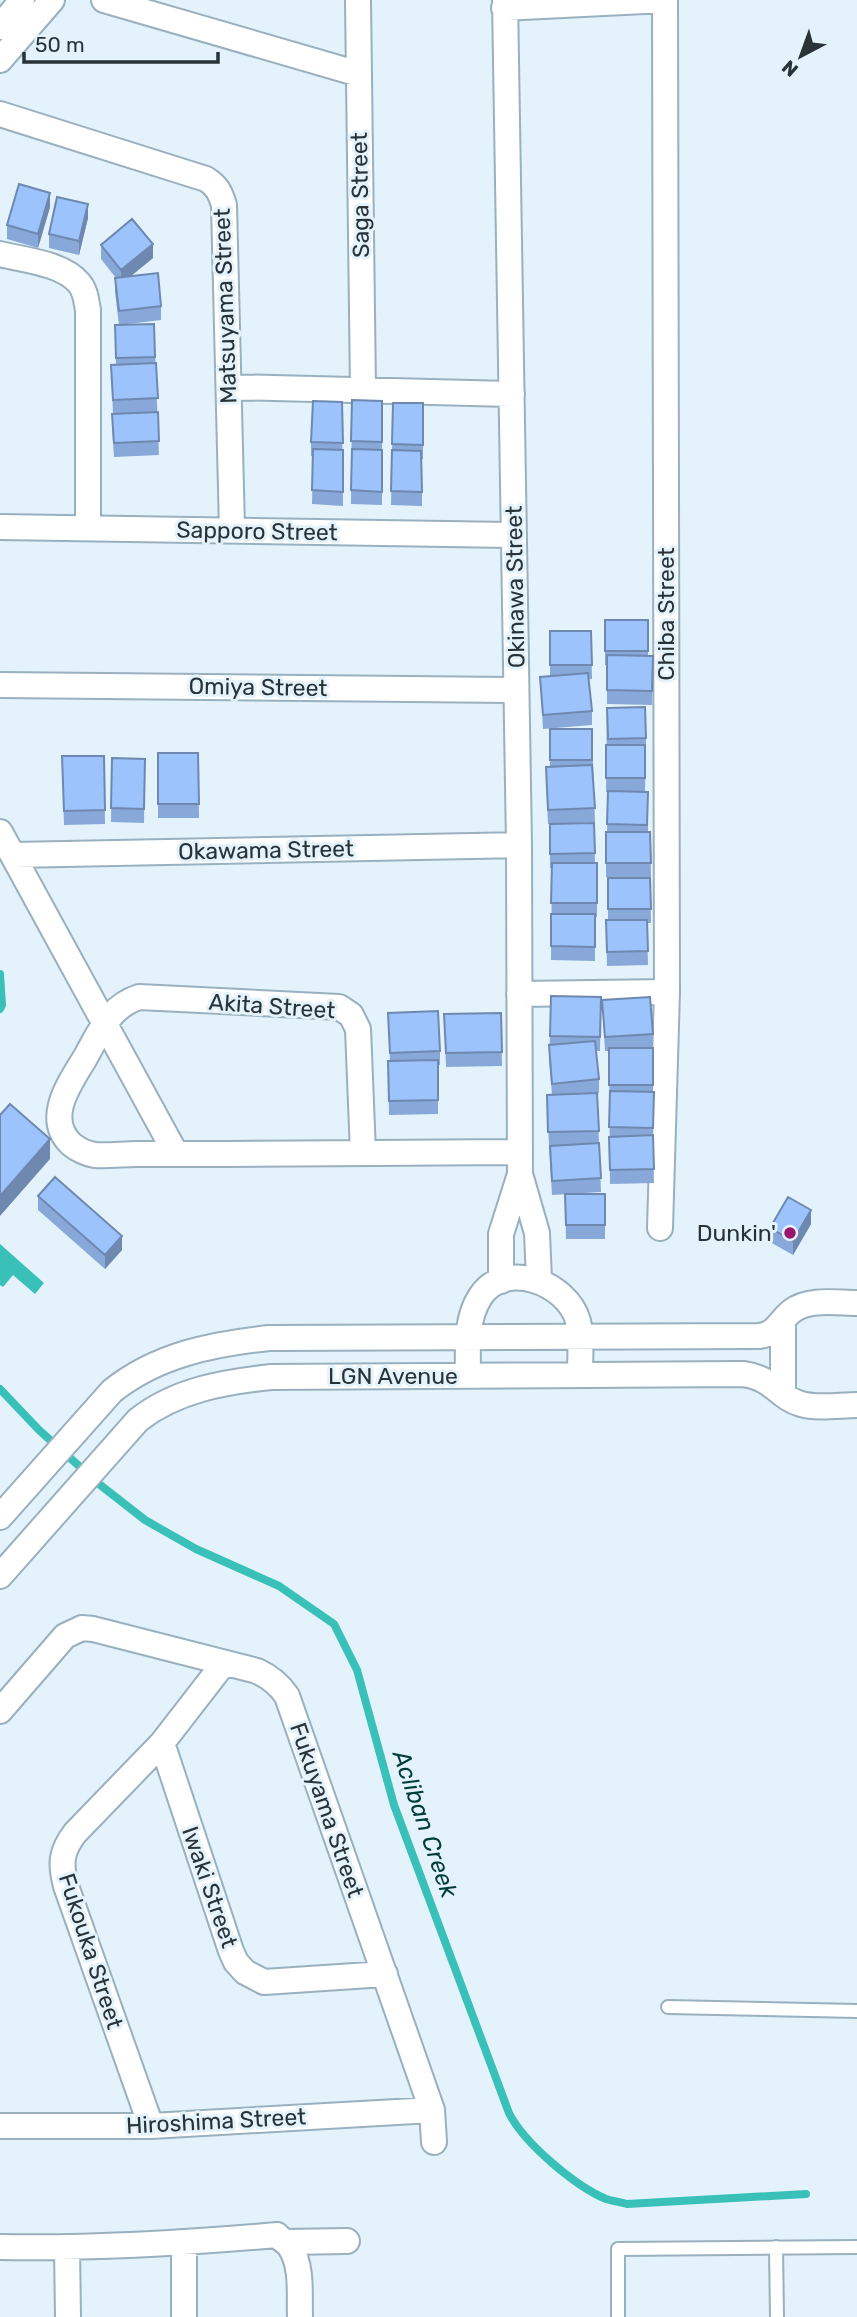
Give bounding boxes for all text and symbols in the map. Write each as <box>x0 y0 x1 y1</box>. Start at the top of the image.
scale bar <box>24 21 219 65</box>
north arrow <box>766 21 836 91</box>
text: 50 m <box>35 32 85 57</box>
text: N <box>777 55 803 82</box>
street label: Saga Street <box>345 132 375 258</box>
street label: Matsuyama Street <box>208 208 242 404</box>
street label: Okinawa Street <box>500 506 530 668</box>
street label: Sapporo Street <box>176 516 338 546</box>
street label: Chiba Street <box>652 547 680 681</box>
street label: Omiya Street <box>188 672 328 702</box>
street label: Okawama Street <box>178 834 354 866</box>
street label: Akita Street <box>208 988 336 1024</box>
place label: Dunkin' <box>697 1219 776 1247</box>
marker: Dunkin' <box>782 1225 798 1241</box>
street label: LGN Avenue <box>328 1362 458 1390</box>
street label: Fukuyama Street <box>284 1719 370 1901</box>
water label: Acliban Creek <box>386 1745 463 1902</box>
street label: Iwaki Street <box>176 1823 244 1951</box>
street label: Fukouka Street <box>53 1870 129 2032</box>
street label: Hiroshima Street <box>125 2102 307 2140</box>

